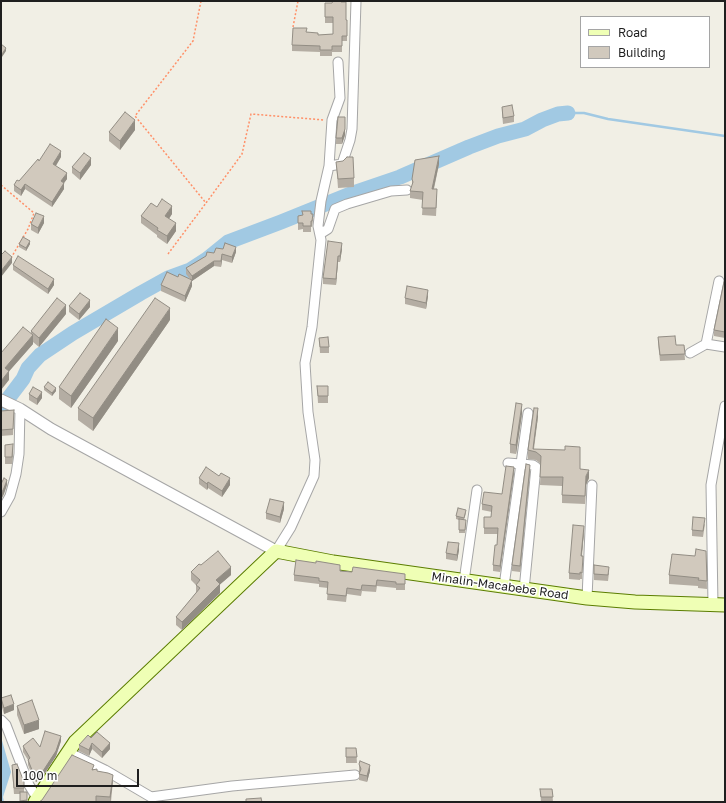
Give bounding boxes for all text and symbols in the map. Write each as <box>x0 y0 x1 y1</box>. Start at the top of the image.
legend <box>580 16 710 68</box>
text: Road <box>618 25 647 40</box>
text: Building <box>618 45 666 60</box>
street label: Minalin-Macabebe Road <box>431 569 569 603</box>
scale bar <box>18 761 141 787</box>
text: 100 m <box>23 768 57 783</box>

